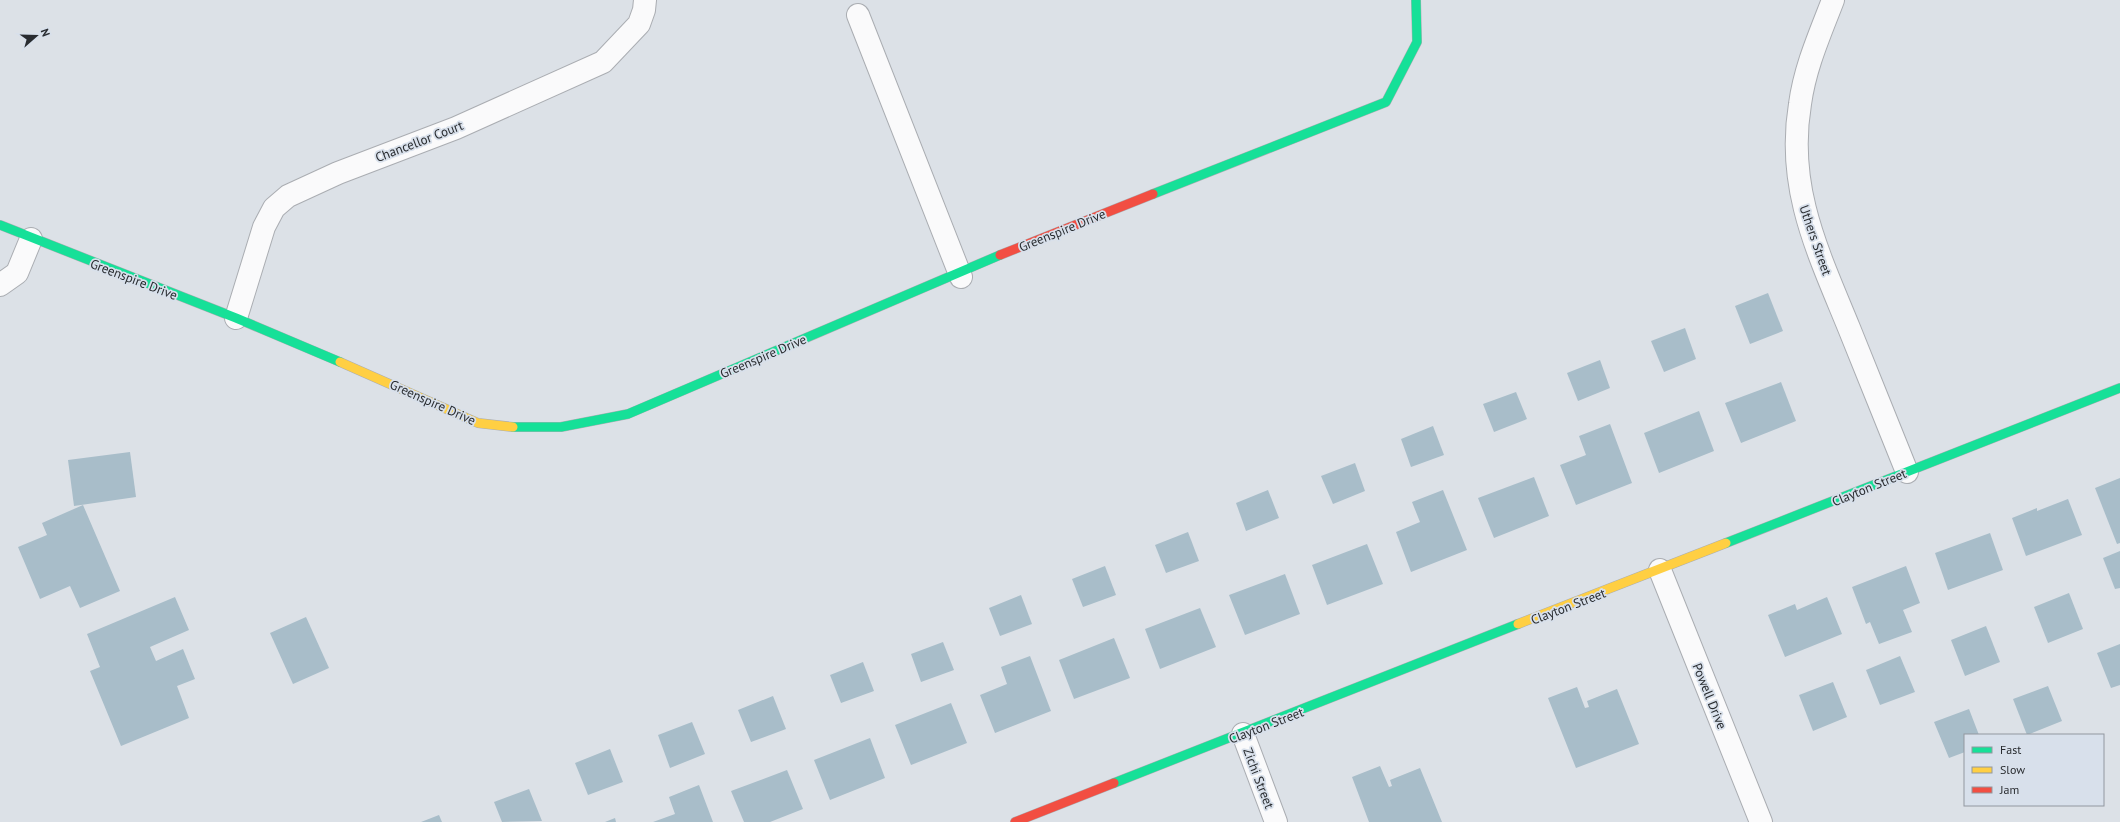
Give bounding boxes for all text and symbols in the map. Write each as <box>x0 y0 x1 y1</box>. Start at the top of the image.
north arrow <box>16 16 56 56</box>
text: N <box>38 27 53 38</box>
street label: Chancellor Court <box>373 117 466 166</box>
street label: Uthers Street <box>1796 203 1836 278</box>
street label: Greenspire Drive <box>1016 205 1108 256</box>
street label: Greenspire Drive <box>88 255 180 304</box>
street label: Greenspire Drive <box>717 331 809 382</box>
street label: Greenspire Drive <box>387 376 478 429</box>
street label: Clayton Street <box>1829 465 1909 510</box>
street label: Clayton Street <box>1528 584 1609 629</box>
street label: Powell Drive <box>1689 661 1730 732</box>
street label: Clayton Street <box>1226 703 1307 748</box>
legend <box>1964 734 2104 806</box>
text: Fast <box>2000 742 2021 757</box>
street label: Zichi Street <box>1239 745 1278 812</box>
text: Slow <box>2000 762 2025 777</box>
text: Jam <box>1999 782 2019 797</box>

